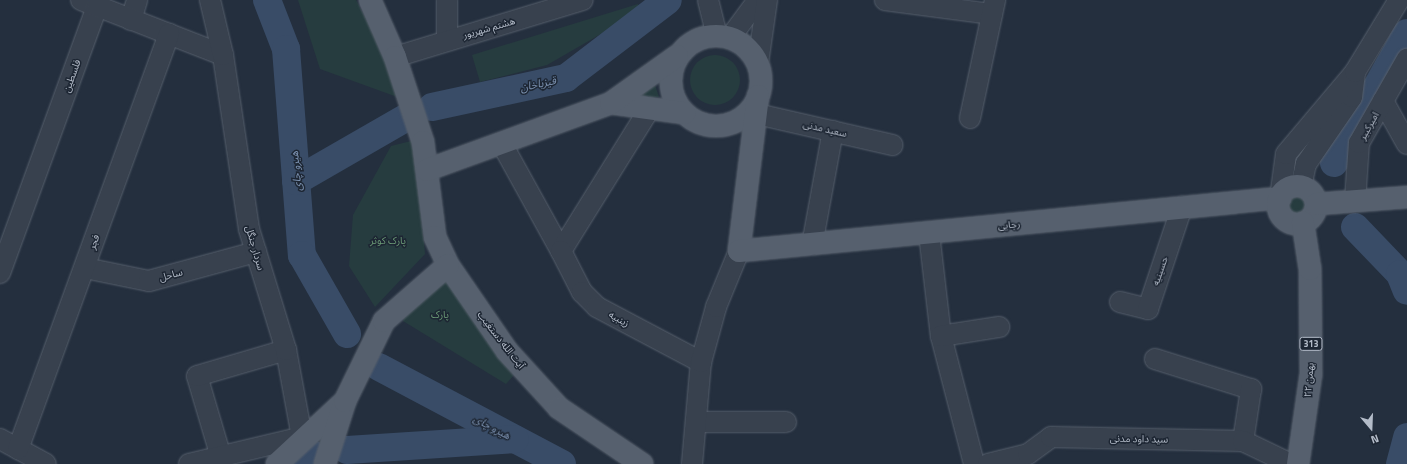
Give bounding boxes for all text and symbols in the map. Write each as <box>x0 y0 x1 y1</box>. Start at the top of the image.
street label: هشتم شهریور <box>462 15 516 41</box>
street label: فلسطین <box>61 58 83 94</box>
water label: قیزباخان <box>519 74 557 94</box>
street label: امیرکبیر <box>1356 110 1382 142</box>
street label: سعید مدنی <box>802 118 848 140</box>
water label: هیرو چای <box>288 150 304 192</box>
street label: رجایی <box>997 218 1021 232</box>
street label: سردار جنگل <box>243 224 267 272</box>
street label: فجر <box>86 233 102 251</box>
park label: پارک کوثر <box>370 235 406 247</box>
street label: حسینیه <box>1149 255 1171 287</box>
street label: ساحل <box>158 266 184 284</box>
street label: زینبیه <box>607 308 631 330</box>
park label: پارک <box>431 309 449 321</box>
street label: آیت الله دستغیب <box>475 309 527 371</box>
road number: 313 <box>1299 337 1323 351</box>
street label: ۲۲ بهمن <box>1302 362 1316 398</box>
north arrow <box>1351 408 1391 448</box>
water label: هیرو چای <box>471 412 513 442</box>
text: N <box>1369 431 1381 448</box>
street label: سید داود مدنی <box>1110 432 1168 446</box>

